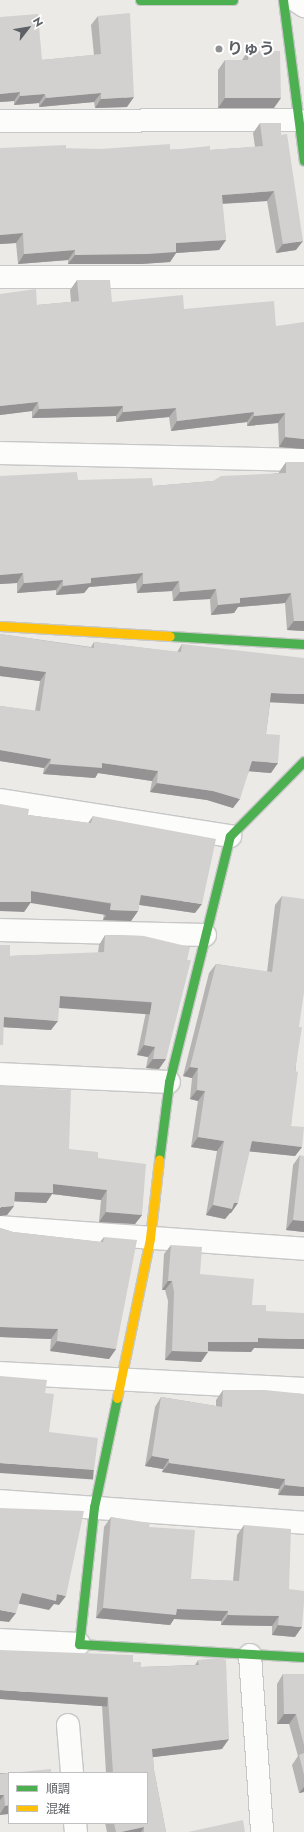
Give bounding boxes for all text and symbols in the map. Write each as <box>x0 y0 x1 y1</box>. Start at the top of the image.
north arrow <box>8 8 48 48</box>
text: N <box>29 14 47 30</box>
place label: りゅう <box>227 39 275 59</box>
marker: りゅう <box>214 44 224 54</box>
legend <box>8 1772 148 1824</box>
text: 順調 <box>46 1780 70 1798</box>
text: 混雑 <box>46 1800 70 1818</box>

